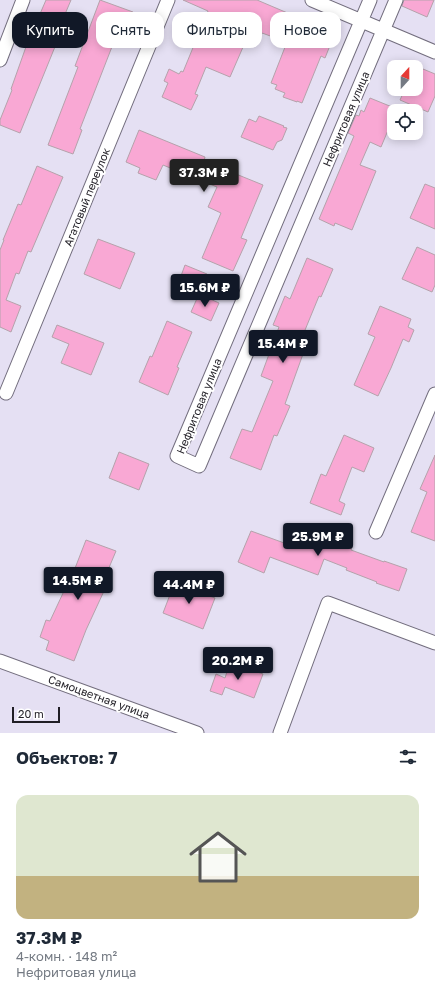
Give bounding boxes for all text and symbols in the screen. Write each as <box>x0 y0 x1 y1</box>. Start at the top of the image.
chip: Купить <box>12 12 88 48</box>
chip: Снять <box>96 12 164 48</box>
chip: Фильтры <box>172 12 262 48</box>
chip: Новое <box>270 12 341 48</box>
north arrow <box>387 60 423 96</box>
map controls <box>387 60 423 140</box>
street label: Нефритовая улица <box>320 69 371 168</box>
button: locate <box>387 104 423 140</box>
street label: Агатовый переулок <box>61 145 113 248</box>
pin: 37.3M ₽ <box>167 159 241 193</box>
text: 37.3M ₽ <box>179 164 229 180</box>
pin: 15.6M ₽ <box>168 274 242 308</box>
text: 15.6M ₽ <box>180 279 230 295</box>
pin: 15.4M ₽ <box>246 330 320 364</box>
text: 15.4M ₽ <box>258 335 308 351</box>
street label: Нефритовая улица <box>173 356 224 455</box>
pin: 25.9M ₽ <box>281 523 355 557</box>
text: 25.9M ₽ <box>292 528 344 544</box>
pin: 14.5M ₽ <box>41 567 115 601</box>
pin: 44.4M ₽ <box>152 571 226 605</box>
text: 14.5M ₽ <box>53 572 103 588</box>
text: 44.4M ₽ <box>163 576 215 592</box>
pin: 20.2M ₽ <box>201 647 275 681</box>
text: 20.2M ₽ <box>212 652 264 668</box>
street label: Самоцветная улица <box>47 672 152 721</box>
scale bar <box>12 705 60 724</box>
text: 20 m <box>18 707 44 720</box>
icon: filters <box>397 746 419 768</box>
text: Объектов: 7 <box>16 747 118 768</box>
icon: home <box>182 821 254 893</box>
text: 37.3M ₽ <box>16 927 82 948</box>
text: 4-комн. · 148 m² <box>16 948 117 964</box>
text: Нефритовая улица <box>16 964 136 980</box>

